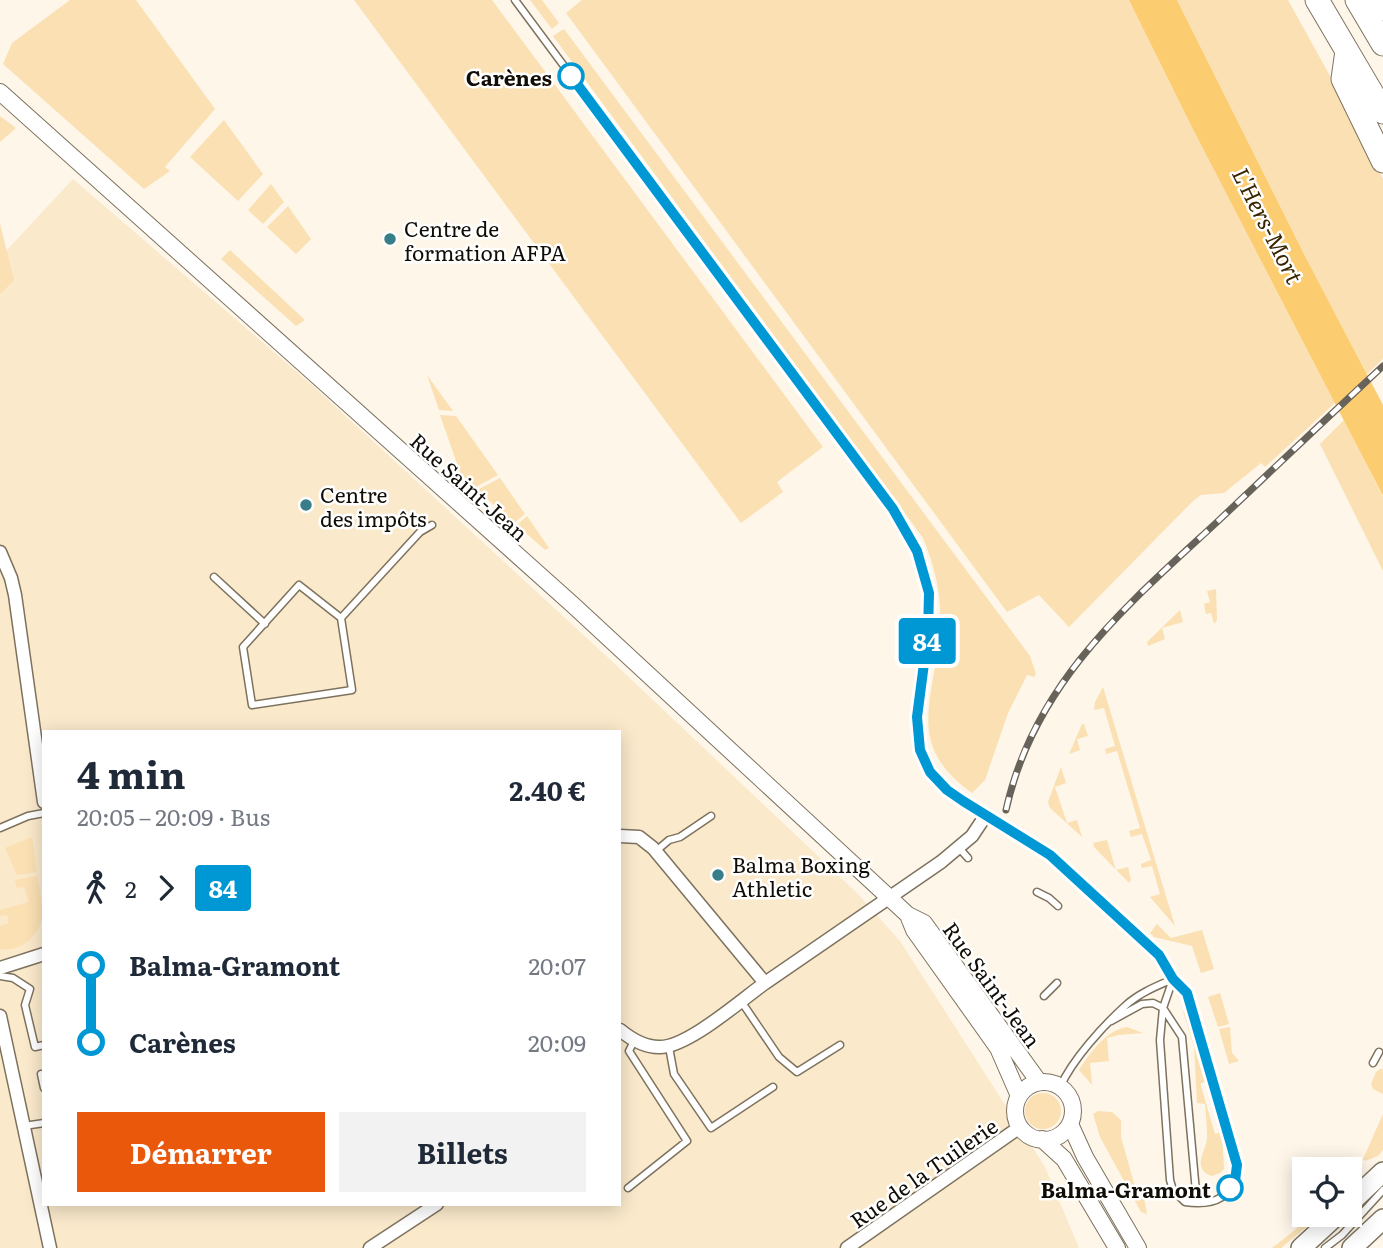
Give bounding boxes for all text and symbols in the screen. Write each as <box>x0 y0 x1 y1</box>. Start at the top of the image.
place label: Carènes <box>466 61 552 92</box>
marker: Carènes <box>558 63 584 89</box>
water label: L'Hers-Mort <box>1225 161 1313 289</box>
place label: Centre de formation AFPA <box>404 212 566 267</box>
marker: Centre de formation AFPA <box>382 231 398 247</box>
street label: Rue Saint-Jean <box>404 425 536 547</box>
place label: Centre des impôts <box>320 478 427 533</box>
marker: Centre des impôts <box>298 497 314 513</box>
line badge: 84 <box>895 618 958 664</box>
text: 84 <box>913 623 941 658</box>
text: 4 min <box>77 744 186 801</box>
text: 2.40 € <box>509 770 586 809</box>
text: 20:05 – 20:09 · Bus <box>77 799 270 833</box>
place label: Balma Boxing Athletic <box>732 848 871 903</box>
marker: Balma Boxing Athletic <box>710 867 726 883</box>
icon: walk <box>77 869 115 907</box>
icon: forward <box>147 869 185 907</box>
text: 84 <box>209 870 237 905</box>
text: 2 <box>125 871 137 905</box>
street label: Rue Saint-Jean <box>937 915 1049 1053</box>
text: Balma-Gramont <box>129 945 340 984</box>
text: 20:07 <box>528 948 586 982</box>
text: Carènes <box>129 1022 236 1061</box>
text: 20:09 <box>528 1025 586 1059</box>
street label: Rue de la Tuilerie <box>843 1109 1003 1235</box>
button: Démarrer <box>77 1112 325 1192</box>
button: Billets <box>339 1112 586 1192</box>
map controls <box>1292 1157 1362 1227</box>
button: locate <box>1292 1157 1362 1227</box>
place label: Balma-Gramont <box>1040 1173 1212 1204</box>
marker: Balma-Gramont <box>1217 1175 1243 1201</box>

